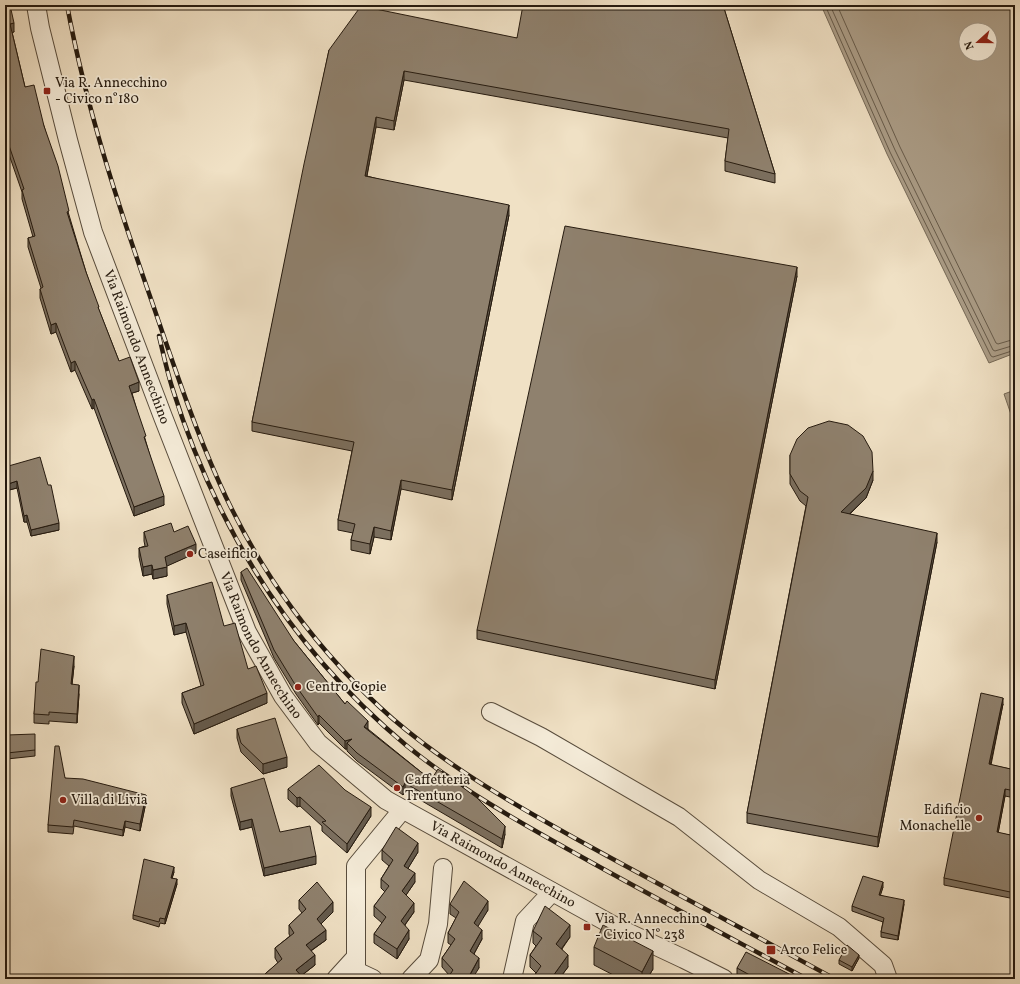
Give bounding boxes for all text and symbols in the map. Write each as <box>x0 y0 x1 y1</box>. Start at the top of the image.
north arrow <box>958 22 998 62</box>
text: N <box>962 39 978 51</box>
place label: Via R. Annecchino - Civico n°180 <box>55 74 167 109</box>
marker: Via R. Annecchino - Civico n°180 <box>42 86 52 96</box>
street label: Via Raimondo Annecchino <box>99 267 174 427</box>
place label: Caseificio <box>198 545 258 564</box>
marker: Caseificio <box>185 549 195 559</box>
street label: Via Raimondo Annecchino <box>215 569 307 723</box>
place label: Centro Copie <box>306 678 387 697</box>
marker: Centro Copie <box>293 682 303 692</box>
place label: Caffetteria Trentuno <box>405 771 470 806</box>
marker: Caffetteria Trentuno <box>392 783 402 793</box>
place label: Villa di Livia <box>71 791 148 810</box>
marker: Villa di Livia <box>58 795 68 805</box>
place label: Edificio Monachelle <box>900 801 971 836</box>
marker: Edificio Monachelle <box>974 813 984 823</box>
street label: Via Raimondo Annecchino <box>427 817 579 912</box>
place label: Via R. Annecchino - Civico N° 238 <box>595 910 707 945</box>
marker: Via R. Annecchino - Civico N° 238 <box>582 922 592 932</box>
place label: Arco Felice <box>780 941 848 960</box>
marker: Arco Felice <box>765 944 777 956</box>

